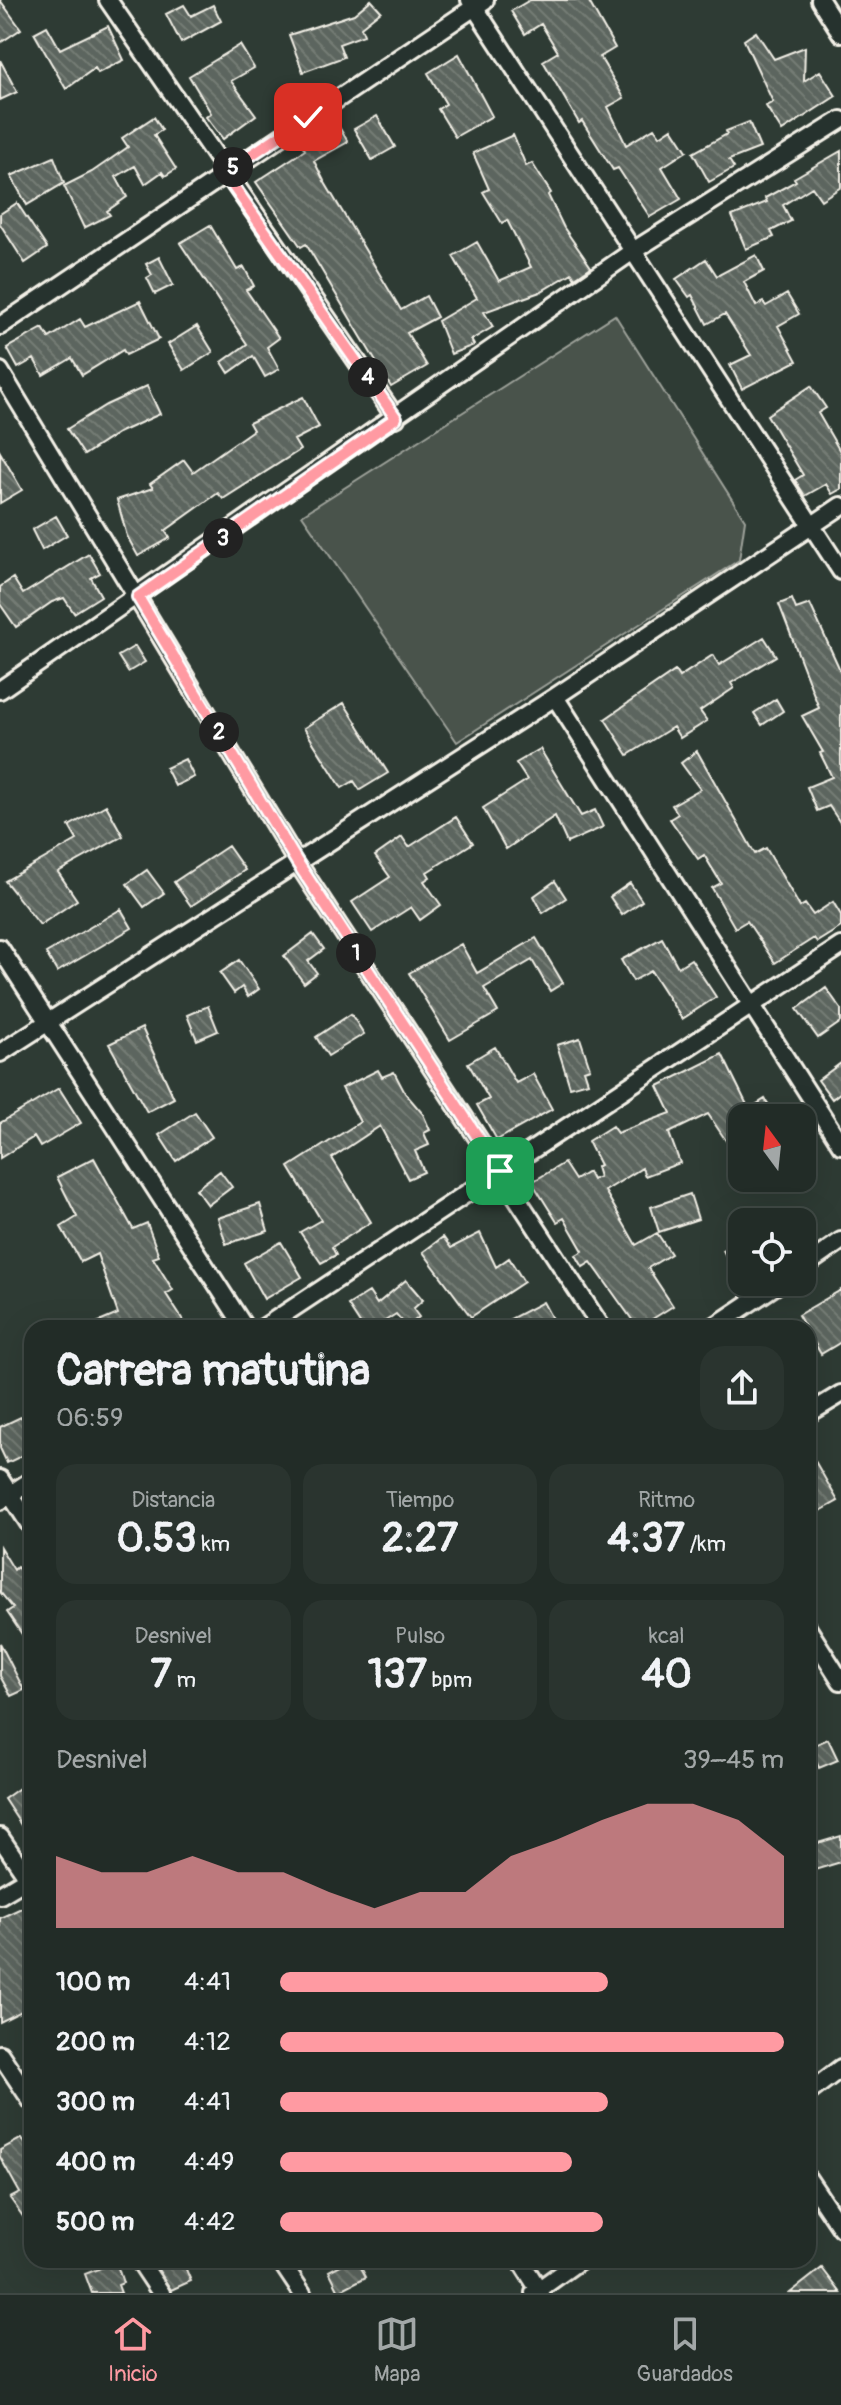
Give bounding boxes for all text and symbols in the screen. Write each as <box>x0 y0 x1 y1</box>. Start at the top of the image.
pin <box>274 83 342 151</box>
icon: check <box>286 95 330 139</box>
pin: 5 <box>213 147 253 187</box>
text: 5 <box>227 153 239 181</box>
pin: 4 <box>348 357 388 397</box>
text: 4 <box>362 363 374 391</box>
pin: 3 <box>203 518 243 558</box>
text: 3 <box>217 524 229 552</box>
pin: 2 <box>199 712 239 752</box>
text: 2 <box>213 718 225 746</box>
pin: 1 <box>336 933 376 973</box>
text: 1 <box>352 939 360 967</box>
north arrow <box>728 1104 816 1192</box>
map controls <box>728 1104 816 1296</box>
pin <box>466 1137 534 1205</box>
icon: arrive <box>478 1149 522 1193</box>
button: locate <box>728 1208 816 1296</box>
text: Carrera matutina <box>56 1344 370 1399</box>
button: share <box>700 1346 784 1430</box>
text: 06:59 <box>56 1402 123 1434</box>
text: Distancia <box>131 1486 215 1514</box>
text: Tiempo <box>386 1486 454 1514</box>
text: Ritmo <box>638 1486 695 1514</box>
text: 0.53 <box>117 1514 197 1563</box>
text: 2:27 <box>382 1514 458 1563</box>
text: 4:37 <box>607 1514 685 1563</box>
text: km <box>197 1530 230 1558</box>
text: /km <box>685 1530 726 1558</box>
text: Desnivel <box>135 1622 212 1650</box>
text: Pulso <box>395 1622 445 1650</box>
text: kcal <box>649 1622 685 1650</box>
text: 7 <box>151 1650 172 1699</box>
text: 137 <box>368 1650 427 1699</box>
text: 40 <box>641 1650 692 1699</box>
text: m <box>172 1666 196 1694</box>
text: bpm <box>427 1666 472 1694</box>
text: Desnivel <box>56 1744 148 1776</box>
text: 39–45 m <box>683 1744 784 1776</box>
text: 100 m <box>56 1966 130 1998</box>
text: 4:41 <box>184 1966 231 1998</box>
text: 200 m <box>56 2026 135 2058</box>
text: 4:12 <box>184 2026 231 2058</box>
text: 300 m <box>56 2086 135 2118</box>
text: 4:41 <box>184 2086 231 2118</box>
text: 400 m <box>56 2146 135 2178</box>
text: 4:49 <box>184 2146 235 2178</box>
text: 500 m <box>56 2206 134 2238</box>
text: 4:42 <box>184 2206 236 2238</box>
tab: Inicio <box>108 2312 158 2388</box>
tab: Mapa <box>374 2312 420 2388</box>
tab: Guardados <box>637 2312 733 2388</box>

